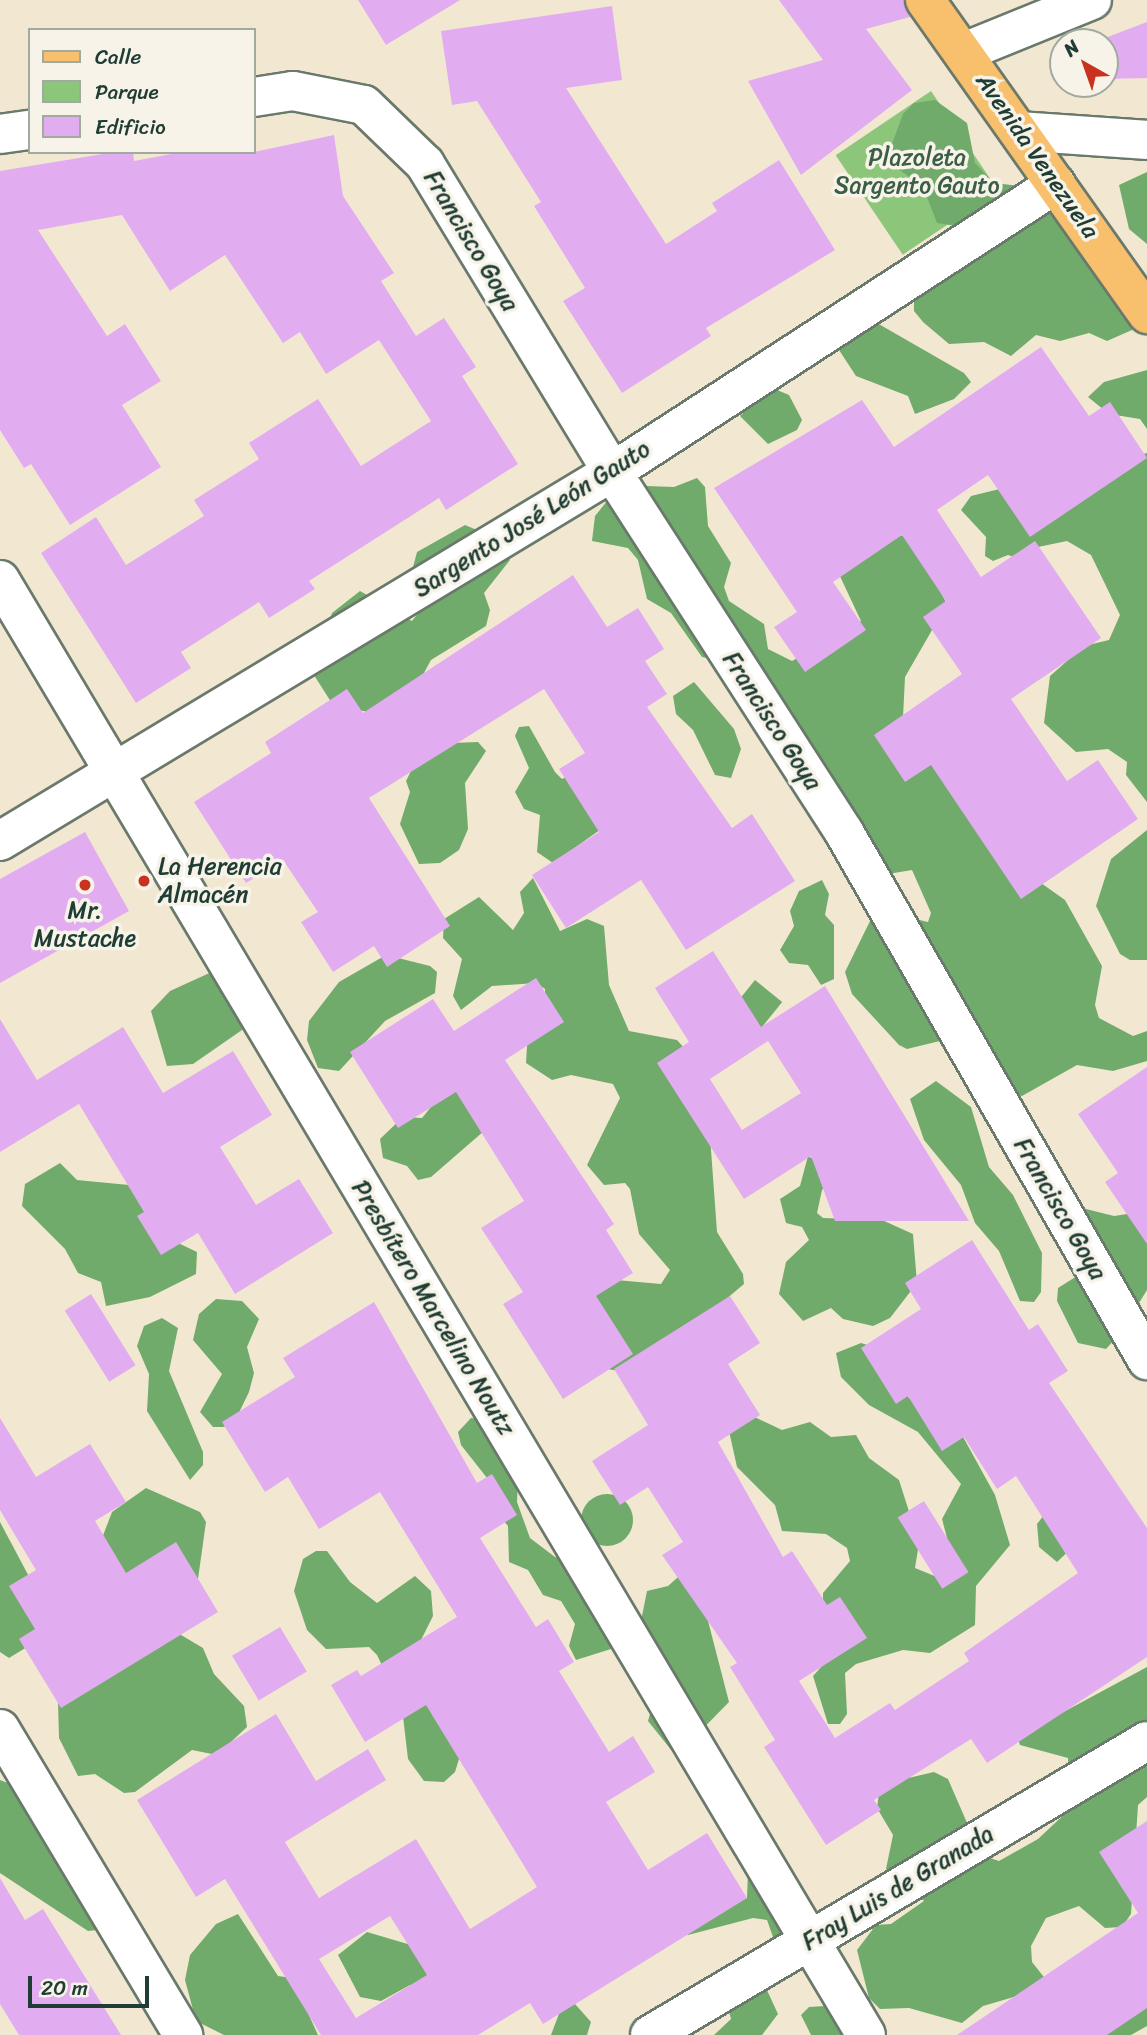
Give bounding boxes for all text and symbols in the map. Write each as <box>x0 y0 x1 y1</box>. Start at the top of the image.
legend <box>28 28 256 154</box>
north arrow <box>1049 28 1119 98</box>
text: N <box>1056 31 1087 65</box>
text: Calle <box>95 38 141 76</box>
street label: Avenida Venezuela <box>969 68 1105 244</box>
text: Parque <box>95 73 159 111</box>
text: Edificio <box>95 108 166 146</box>
park label: Plazoleta Sargento Gauto <box>834 144 1000 200</box>
street label: Francisco Goya <box>418 165 524 317</box>
street label: Sargento José León Gauto <box>409 434 655 604</box>
street label: Francisco Goya <box>717 646 827 796</box>
place label: La Herencia Almacén <box>158 853 282 909</box>
marker: La Herencia Almacén <box>136 873 152 889</box>
marker: Mr. Mustache <box>77 877 93 893</box>
place label: Mr. Mustache <box>34 897 136 953</box>
street label: Francisco Goya <box>1008 1133 1112 1285</box>
street label: Presbítero Marcelino Noutz <box>345 1175 521 1441</box>
street label: Fray Luis de Granada <box>797 1819 999 1957</box>
scale bar <box>32 1962 152 2006</box>
text: 20 m <box>41 1969 88 2007</box>

